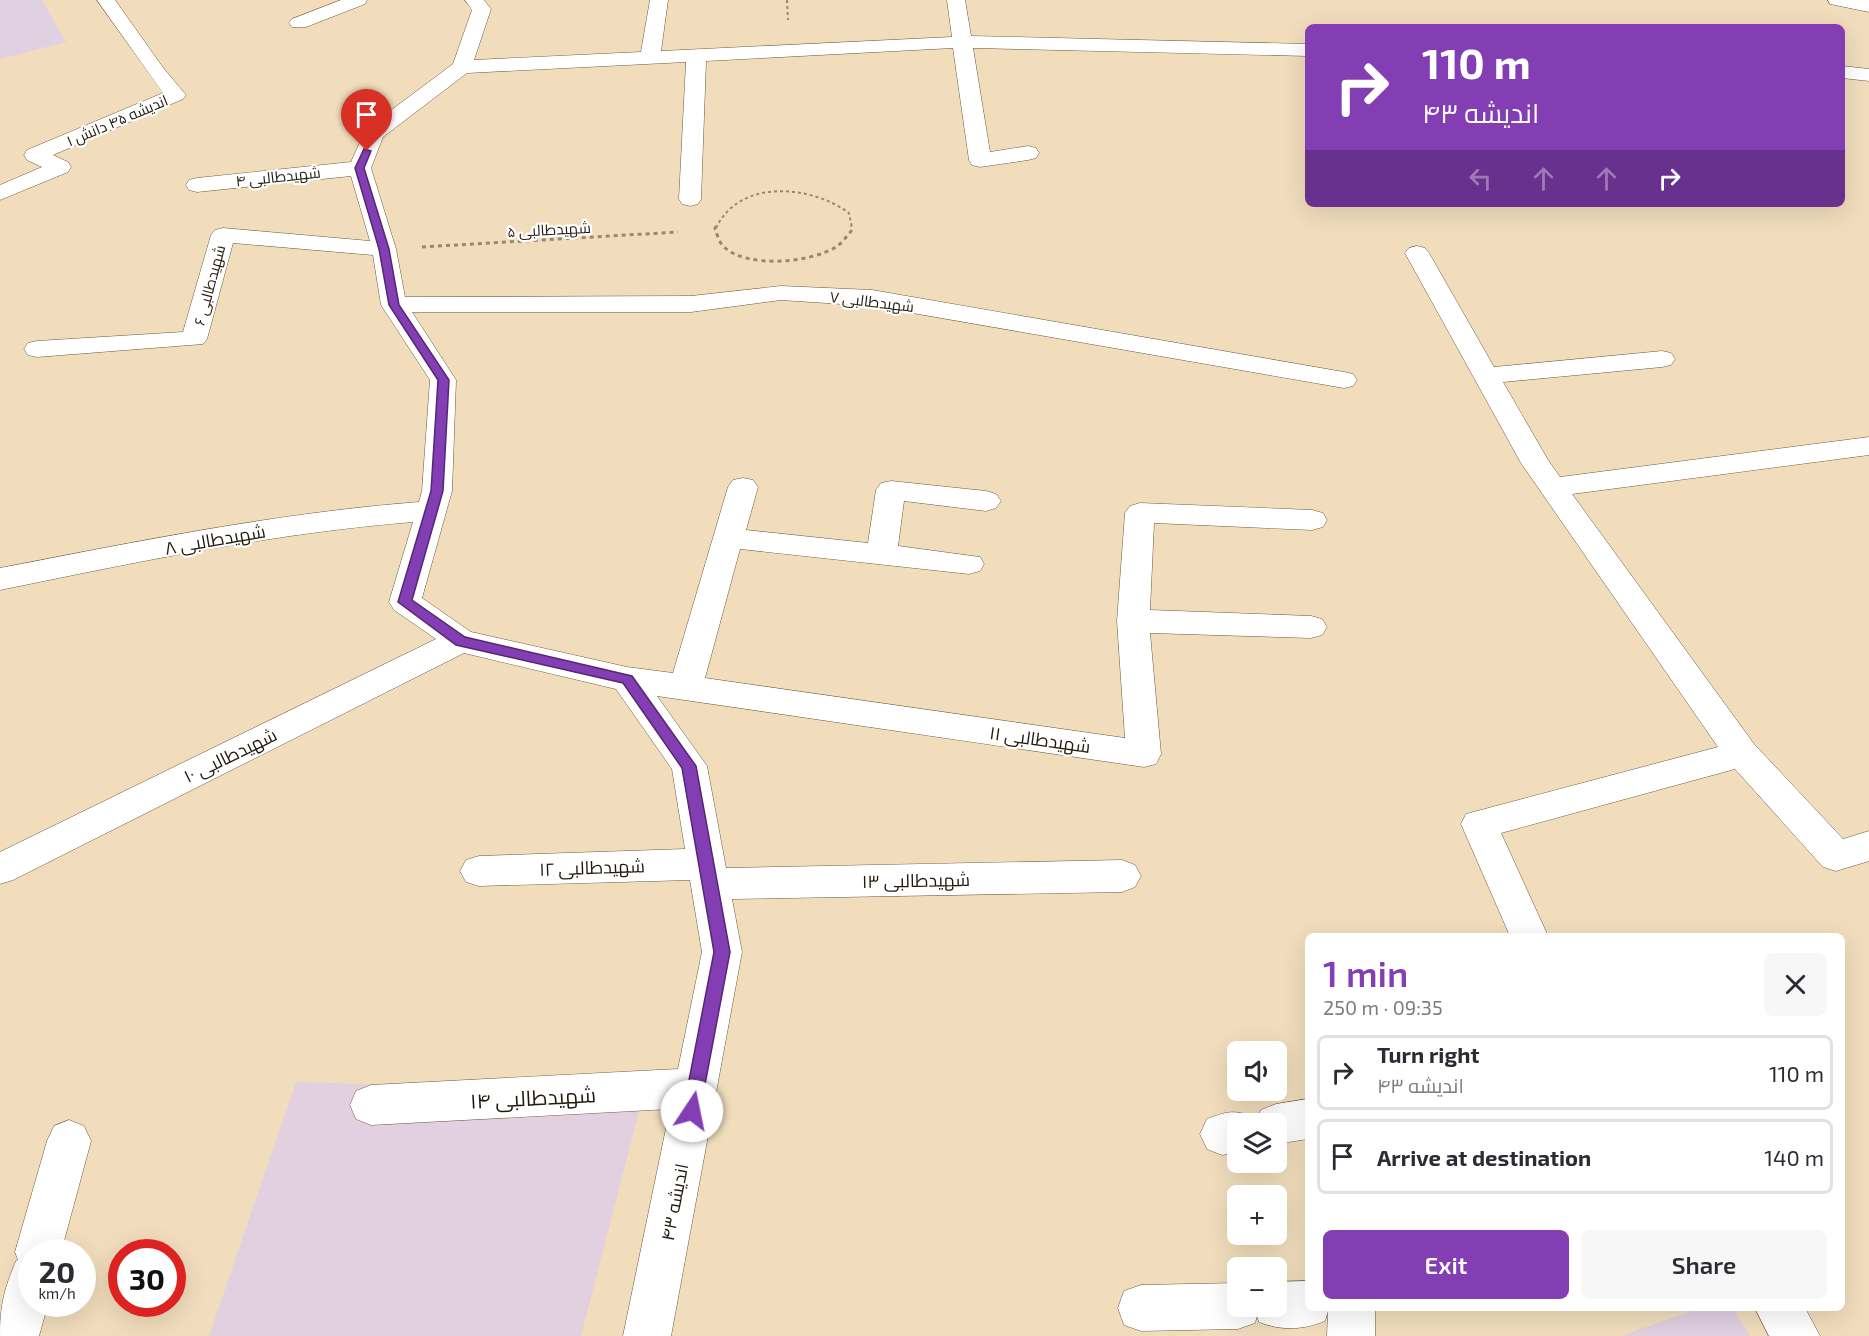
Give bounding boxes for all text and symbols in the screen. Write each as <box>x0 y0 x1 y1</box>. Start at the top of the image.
text: 110 m <box>1422 37 1531 87</box>
icon: right <box>1323 48 1401 126</box>
pin <box>341 89 392 151</box>
street label: اندیشه ۴۵ دانش ۱ <box>64 91 171 151</box>
text: اندیشه ۴۳ <box>1422 96 1539 128</box>
icon: arrive <box>350 98 383 131</box>
icon: left <box>1464 162 1497 195</box>
icon: ahead <box>1527 162 1560 195</box>
icon: ahead <box>1590 162 1623 195</box>
icon: right <box>1653 162 1686 195</box>
street label: شهیدطالبی ۴ <box>235 163 322 191</box>
street label: شهیدطالبی ۵ <box>507 218 591 242</box>
street label: شهیدطالبی ۶ <box>190 243 230 328</box>
street label: شهیدطالبی ۷ <box>829 287 915 317</box>
street label: شهیدطالبی ۸ <box>163 519 267 560</box>
street label: شهیدطالبی ۱۱ <box>988 721 1092 758</box>
street label: شهیدطالبی ۱۰ <box>180 723 280 788</box>
street label: شهیدطالبی ۱۲ <box>539 854 645 881</box>
street label: شهیدطالبی ۱۳ <box>862 868 970 893</box>
text: 1 min <box>1323 951 1408 994</box>
button: close <box>1764 953 1827 1016</box>
text: 250 m · 09:35 <box>1323 995 1443 1019</box>
map controls <box>1227 1041 1287 1317</box>
button: sound <box>1227 1041 1287 1101</box>
text: Turn right <box>1377 1041 1479 1067</box>
icon: right <box>1326 1056 1359 1089</box>
text: 110 m <box>1769 1060 1824 1086</box>
text: اندیشه ۴۳ <box>1377 1073 1464 1097</box>
position arrow <box>660 1079 724 1143</box>
street label: شهیدطالبی ۱۴ <box>469 1081 597 1115</box>
button: layers <box>1227 1113 1287 1173</box>
icon: arrive <box>1326 1140 1359 1173</box>
text: Arrive at destination <box>1377 1144 1591 1170</box>
text: 140 m <box>1764 1144 1824 1170</box>
street label: اندیشه ۴۳ <box>656 1162 692 1242</box>
button: + <box>1227 1185 1287 1245</box>
button: Exit <box>1323 1230 1569 1299</box>
button: Share <box>1581 1230 1827 1299</box>
speed limit sign: 30 <box>108 1239 186 1317</box>
text: 20 <box>39 1253 75 1289</box>
button: − <box>1227 1257 1287 1317</box>
text: km/h <box>38 1284 76 1302</box>

